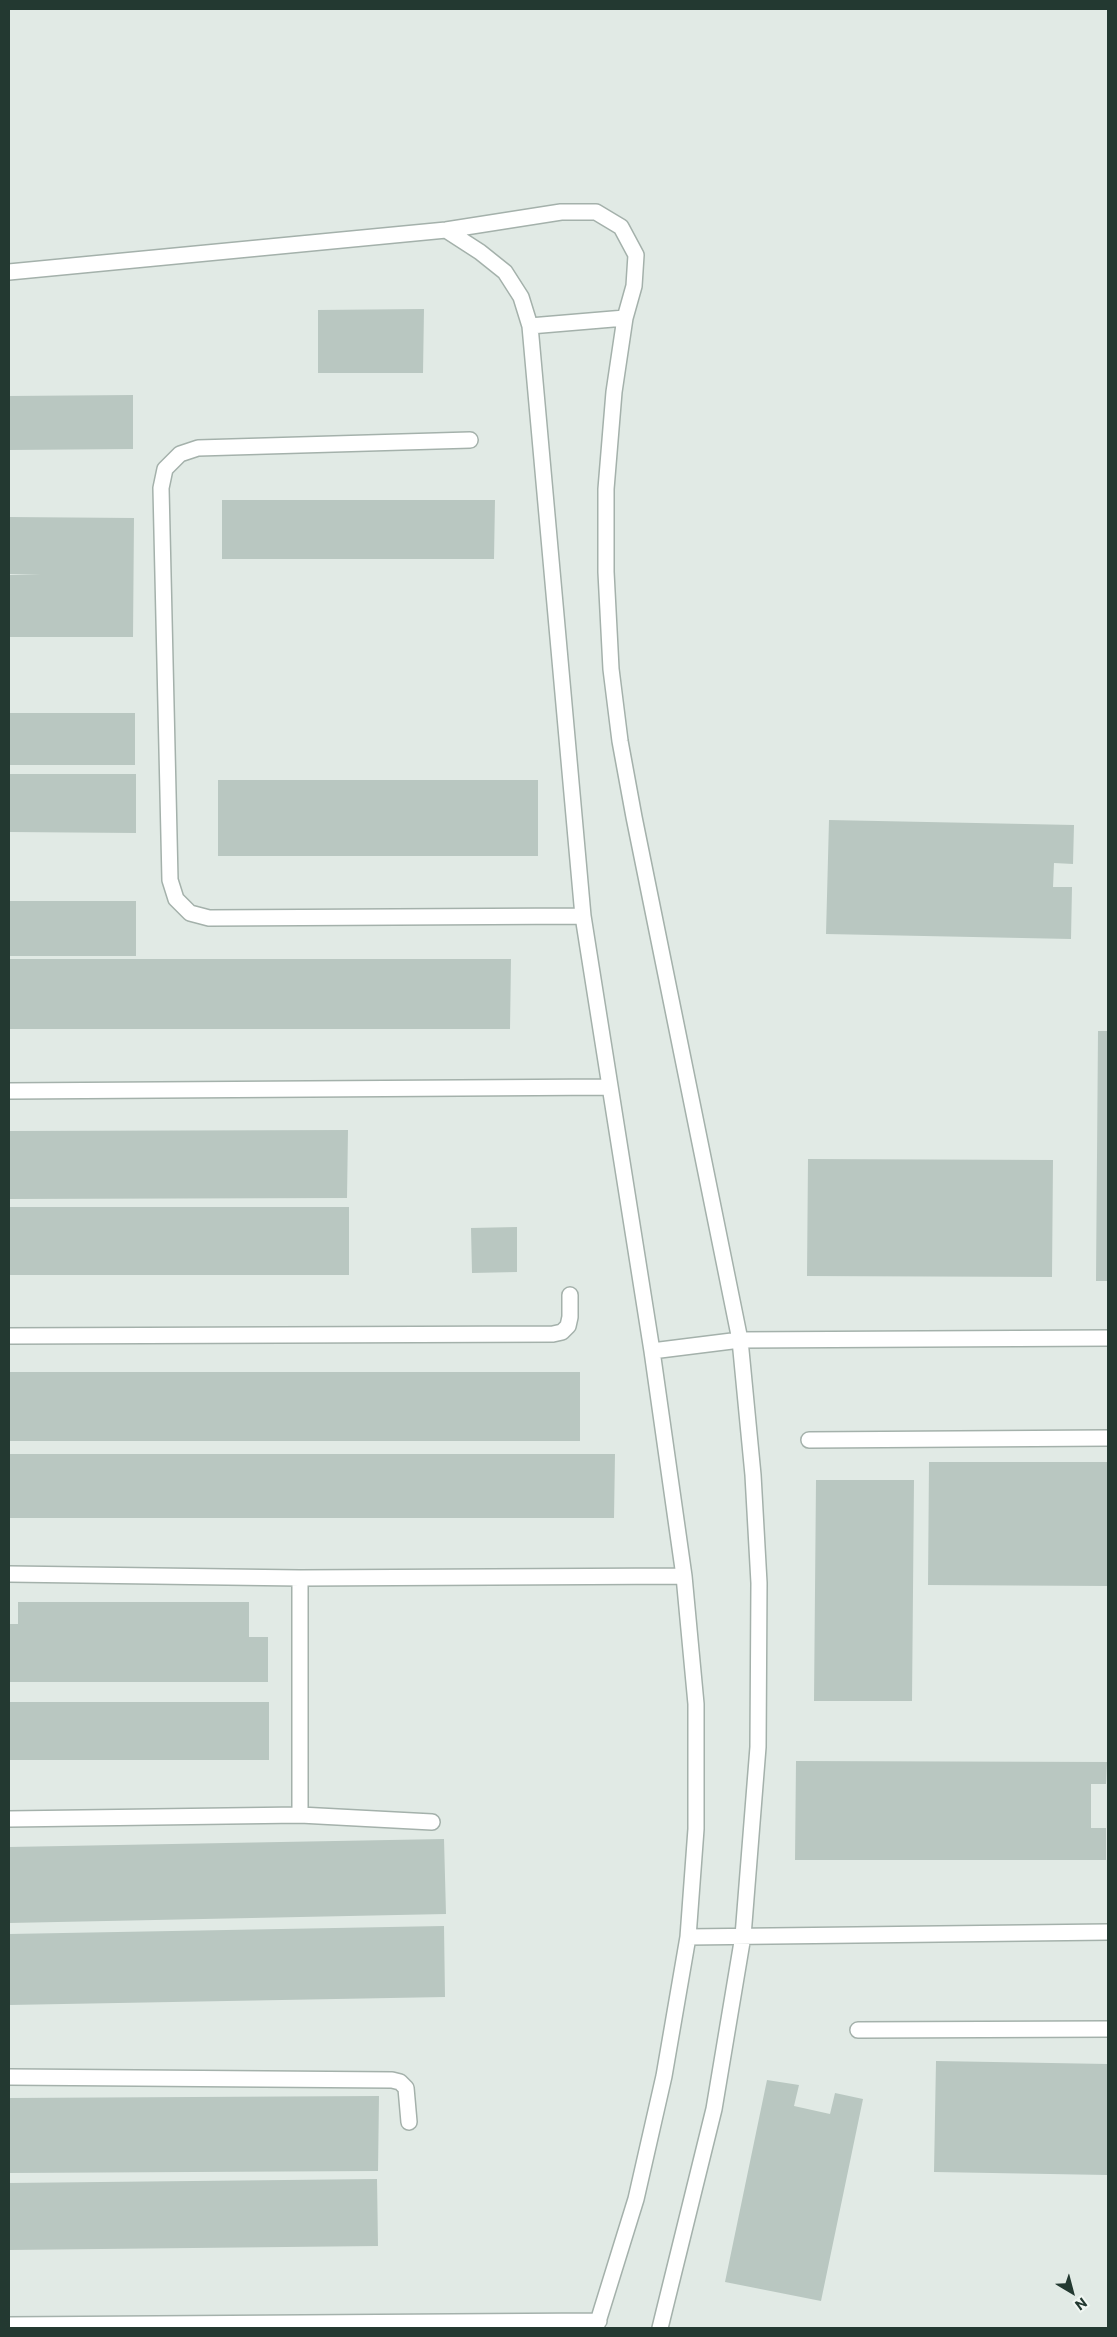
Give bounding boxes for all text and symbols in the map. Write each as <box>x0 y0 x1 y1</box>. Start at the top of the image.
north arrow <box>1047 2267 1097 2317</box>
text: N <box>1072 2294 1091 2314</box>

